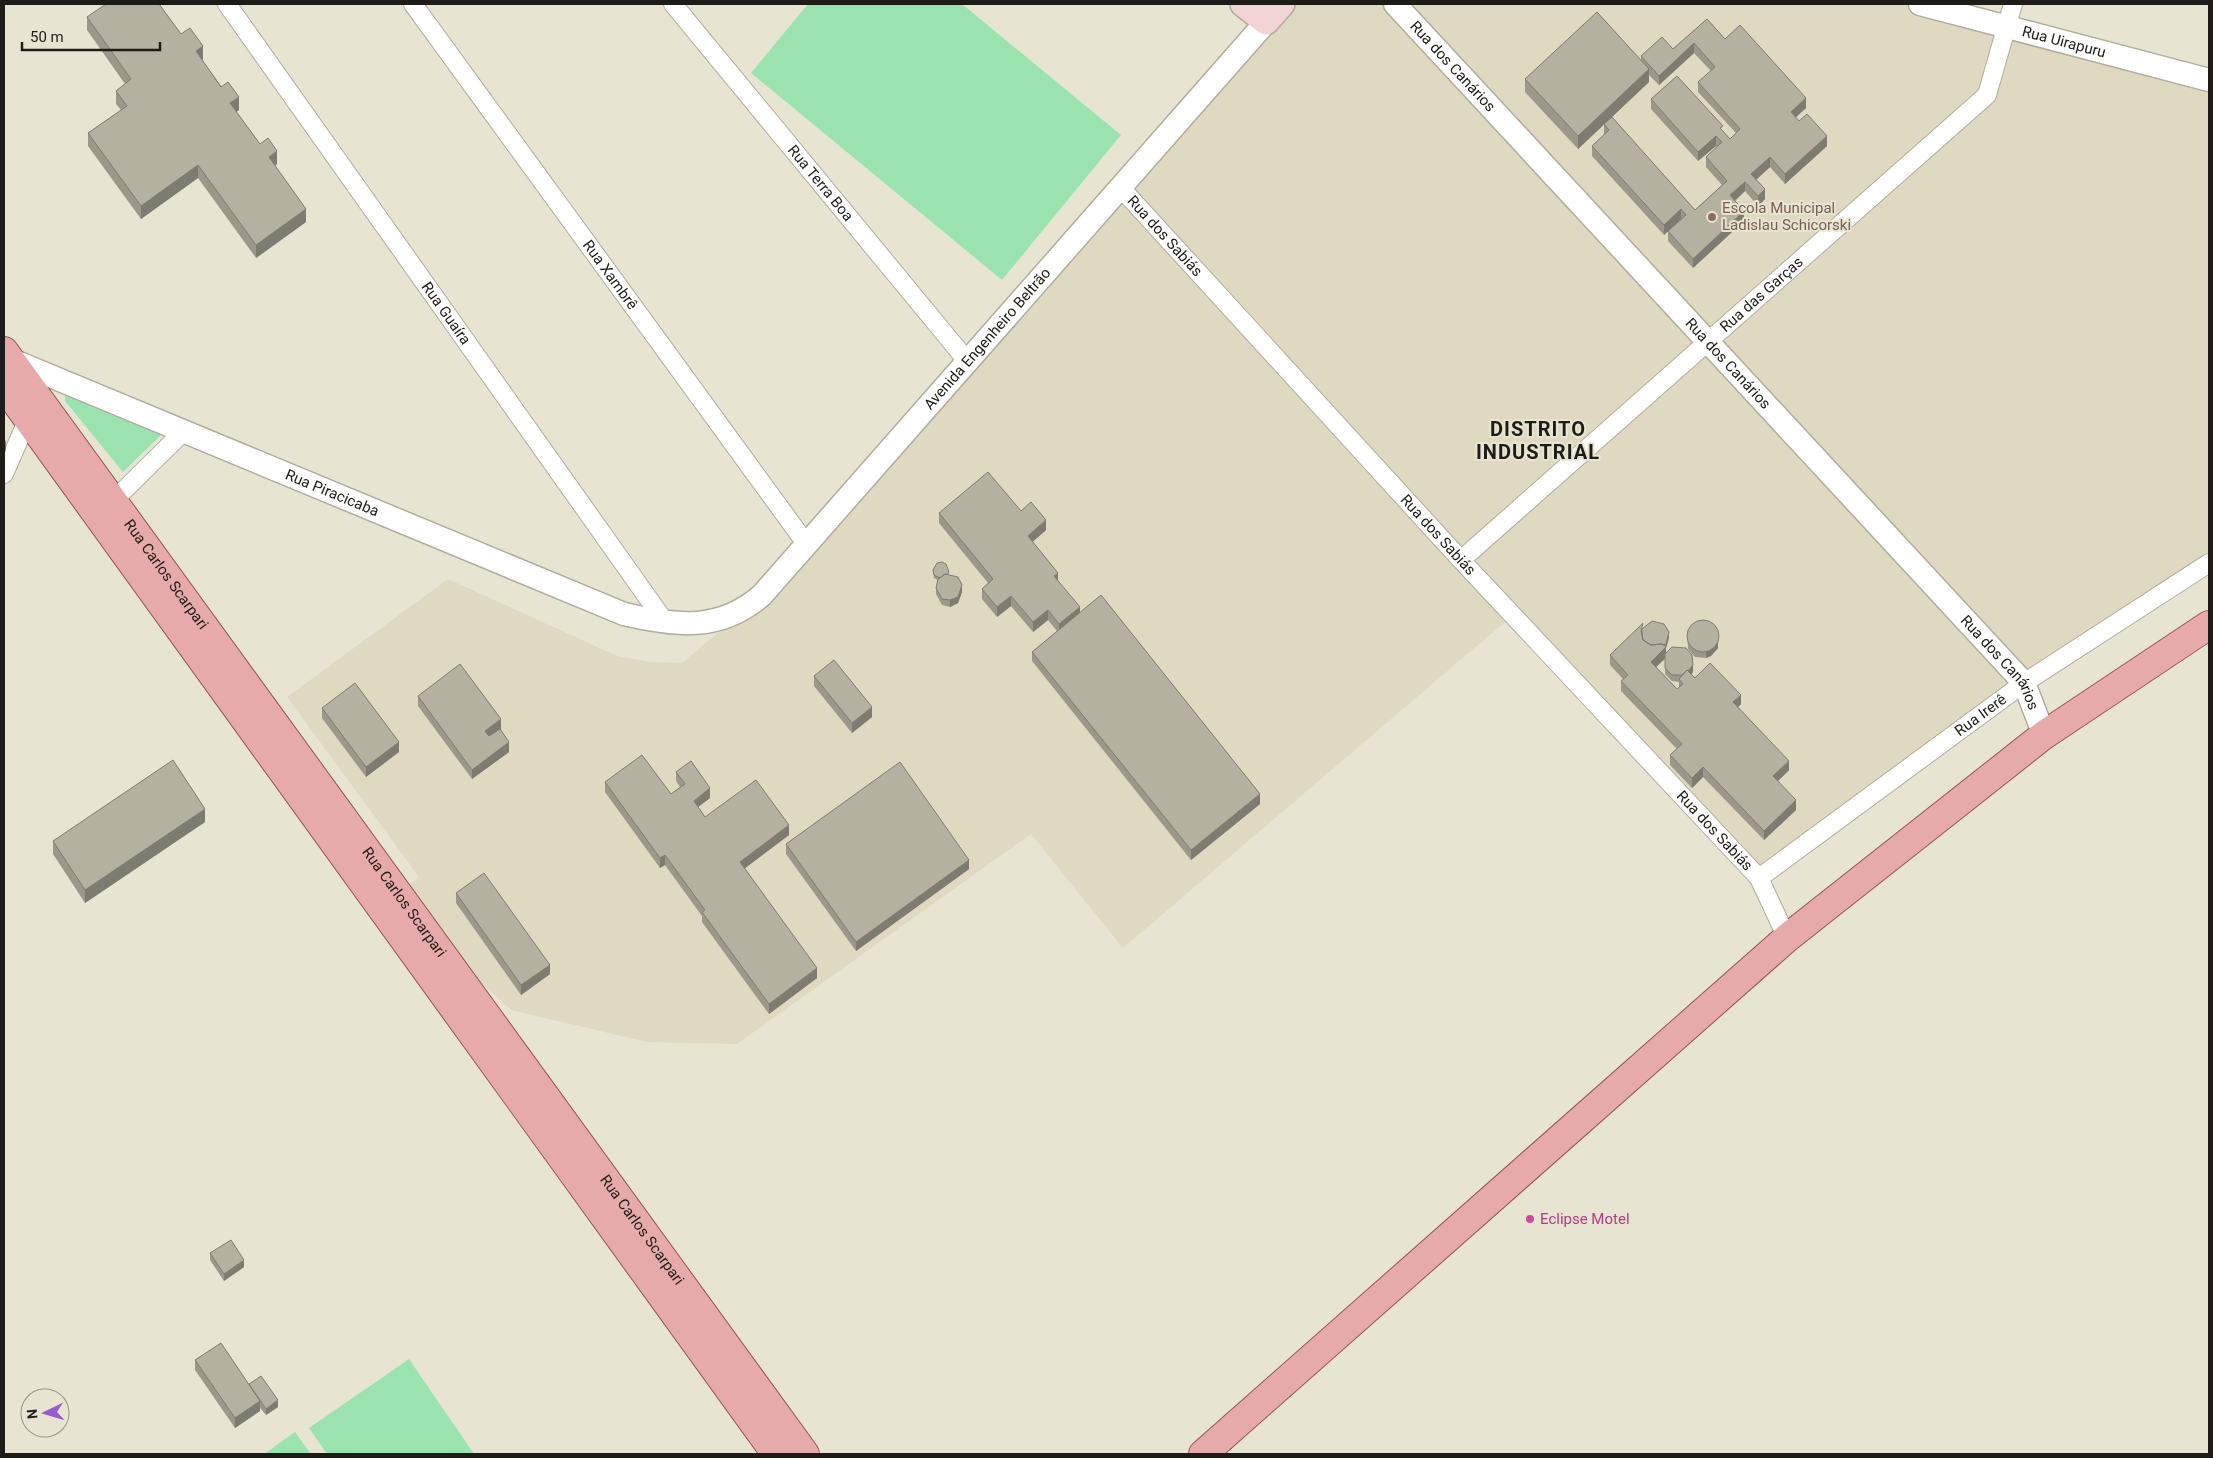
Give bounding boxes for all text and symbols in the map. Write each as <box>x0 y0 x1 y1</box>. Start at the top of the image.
street label: Rua dos Canários <box>1406 17 1499 116</box>
scale bar <box>22 20 160 52</box>
street label: Rua Uirapuru <box>2020 22 2108 62</box>
text: 50 m <box>30 28 64 46</box>
street label: Rua Terra Boa <box>784 141 857 225</box>
street label: Rua dos Sabiás <box>1123 192 1206 280</box>
place label: Escola Municipal Ladislau Schicorski <box>1722 199 1851 234</box>
marker: Escola Municipal Ladislau Schicorski <box>1706 211 1718 223</box>
street label: Rua Xambrê <box>579 237 642 313</box>
street label: Rua das Garças <box>1716 253 1807 336</box>
street label: Avenida Engenheiro Beltrão <box>920 264 1055 413</box>
street label: Rua Guaíra <box>418 278 475 348</box>
street label: Rua dos Canários <box>1681 314 1774 413</box>
district label: DISTRITO INDUSTRIAL <box>1476 417 1600 464</box>
street label: Rua Piracicaba <box>283 465 382 520</box>
street label: Rua dos Sabiás <box>1397 491 1480 579</box>
street label: Rua Carlos Scarpari <box>120 516 212 633</box>
street label: Rua dos Canários <box>1957 611 2043 712</box>
street label: Rua Irerê <box>1951 690 2010 740</box>
street label: Rua dos Sabiás <box>1673 787 1757 874</box>
street label: Rua Carlos Scarpari <box>358 844 450 961</box>
street label: Rua Carlos Scarpari <box>596 1171 688 1288</box>
place label: Eclipse Motel <box>1540 1210 1630 1228</box>
marker: Eclipse Motel <box>1524 1213 1536 1225</box>
north arrow <box>20 1388 70 1438</box>
text: N <box>24 1409 40 1420</box>

